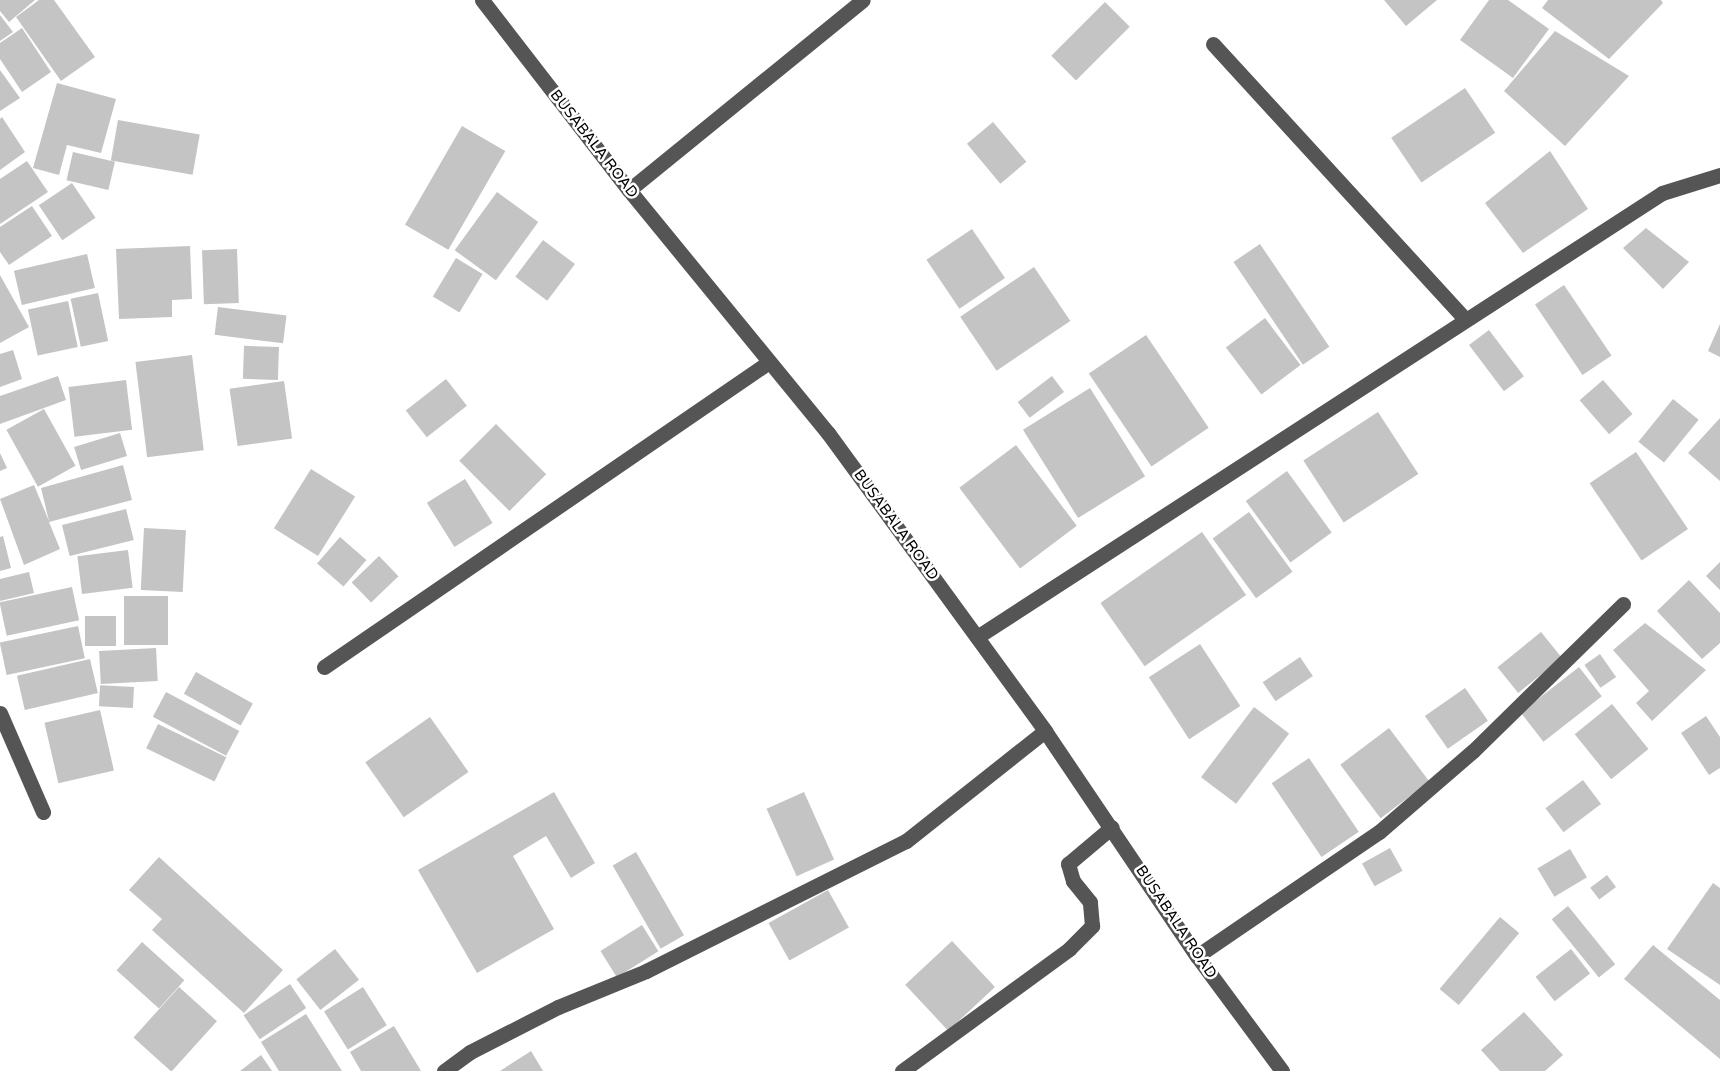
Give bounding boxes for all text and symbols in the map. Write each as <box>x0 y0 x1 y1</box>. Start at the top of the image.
street label: BUSABALA ROAD <box>546 86 642 202</box>
street label: BUSABALA ROAD <box>850 466 942 584</box>
street label: BUSABALA ROAD <box>1132 862 1220 982</box>

